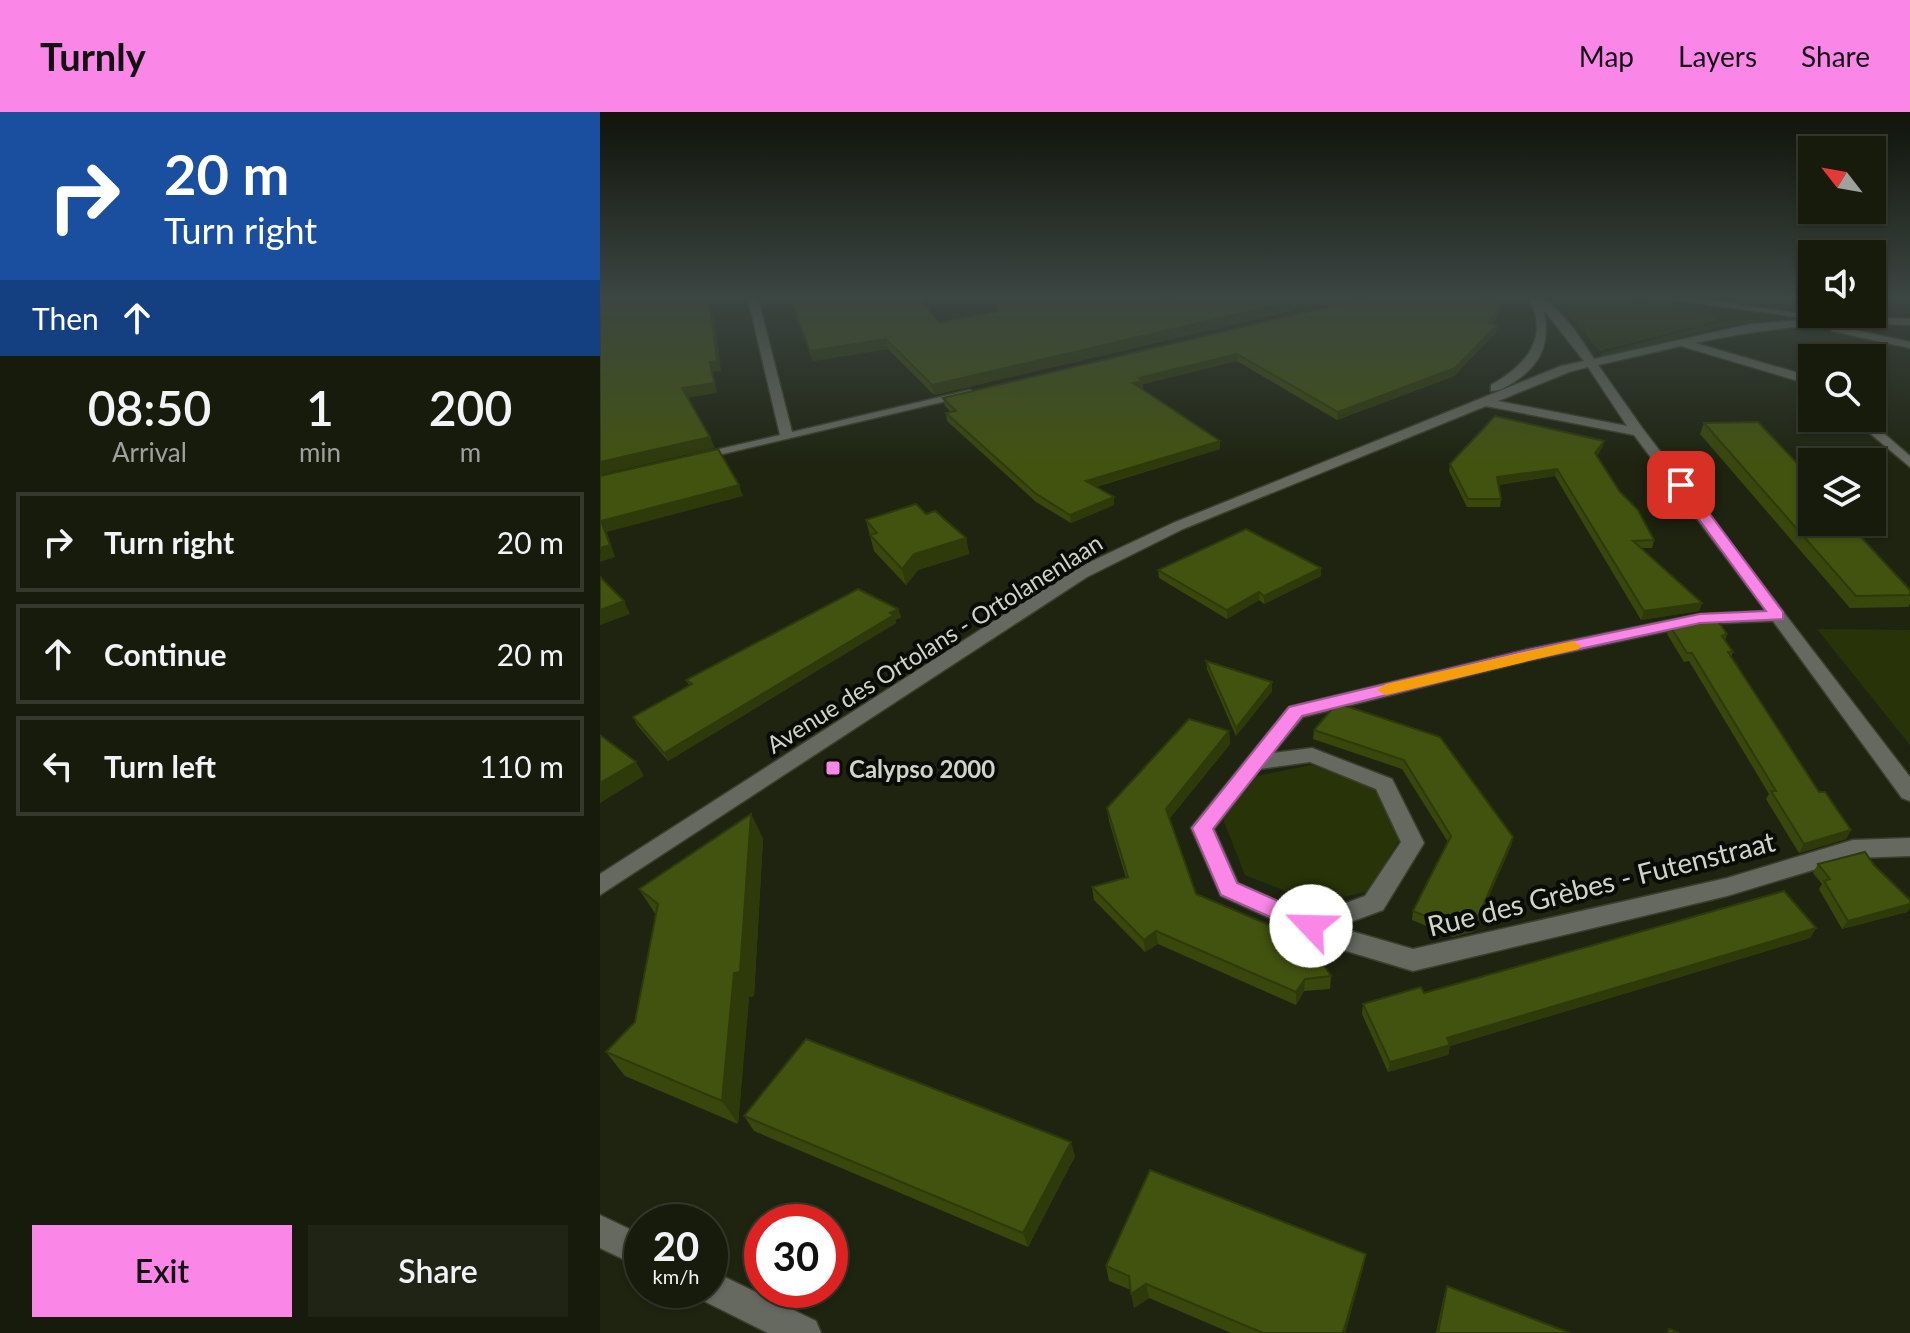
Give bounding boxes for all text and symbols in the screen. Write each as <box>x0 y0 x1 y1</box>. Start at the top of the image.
text: Turnly <box>40 33 146 79</box>
text: Map <box>1579 39 1634 73</box>
text: Layers <box>1678 39 1757 73</box>
text: Share <box>1801 39 1870 73</box>
north arrow <box>1798 136 1886 224</box>
map controls <box>1798 136 1886 536</box>
text: 20 m <box>164 140 289 207</box>
icon: right <box>32 144 136 248</box>
text: Turn right <box>164 208 317 252</box>
button: sound <box>1798 240 1886 328</box>
icon: ahead <box>115 296 159 340</box>
text: Then <box>32 300 99 336</box>
button: search <box>1798 344 1886 432</box>
text: 08:50 <box>88 379 211 436</box>
text: 1 <box>306 379 334 436</box>
text: 200 <box>429 379 512 436</box>
text: Arrival <box>112 436 187 468</box>
text: min <box>299 436 341 468</box>
text: m <box>460 436 481 468</box>
button: layers <box>1798 448 1886 536</box>
pin <box>1647 451 1715 519</box>
icon: arrive <box>1659 463 1703 507</box>
icon: right <box>36 520 80 564</box>
text: Turn right <box>104 524 234 560</box>
text: 20 m <box>497 524 564 560</box>
street label: Avenue des Ortolans - Ortolanenlaan <box>761 527 1107 759</box>
icon: ahead <box>36 632 80 676</box>
text: Continue <box>104 636 227 672</box>
text: 20 m <box>497 636 564 672</box>
icon: left <box>36 744 80 788</box>
text: Turn left <box>104 748 216 784</box>
text: 110 m <box>479 748 564 784</box>
place label: Calypso 2000 <box>849 754 995 783</box>
marker: Calypso 2000 <box>824 759 842 777</box>
street label: Rue des Grèbes - Futenstraat <box>1424 823 1778 943</box>
position arrow <box>1269 884 1353 968</box>
speed limit sign: 30 <box>744 1204 848 1308</box>
text: 20 <box>653 1222 699 1270</box>
button: Exit <box>32 1225 292 1317</box>
button: Share <box>308 1225 568 1317</box>
text: km/h <box>653 1264 699 1288</box>

